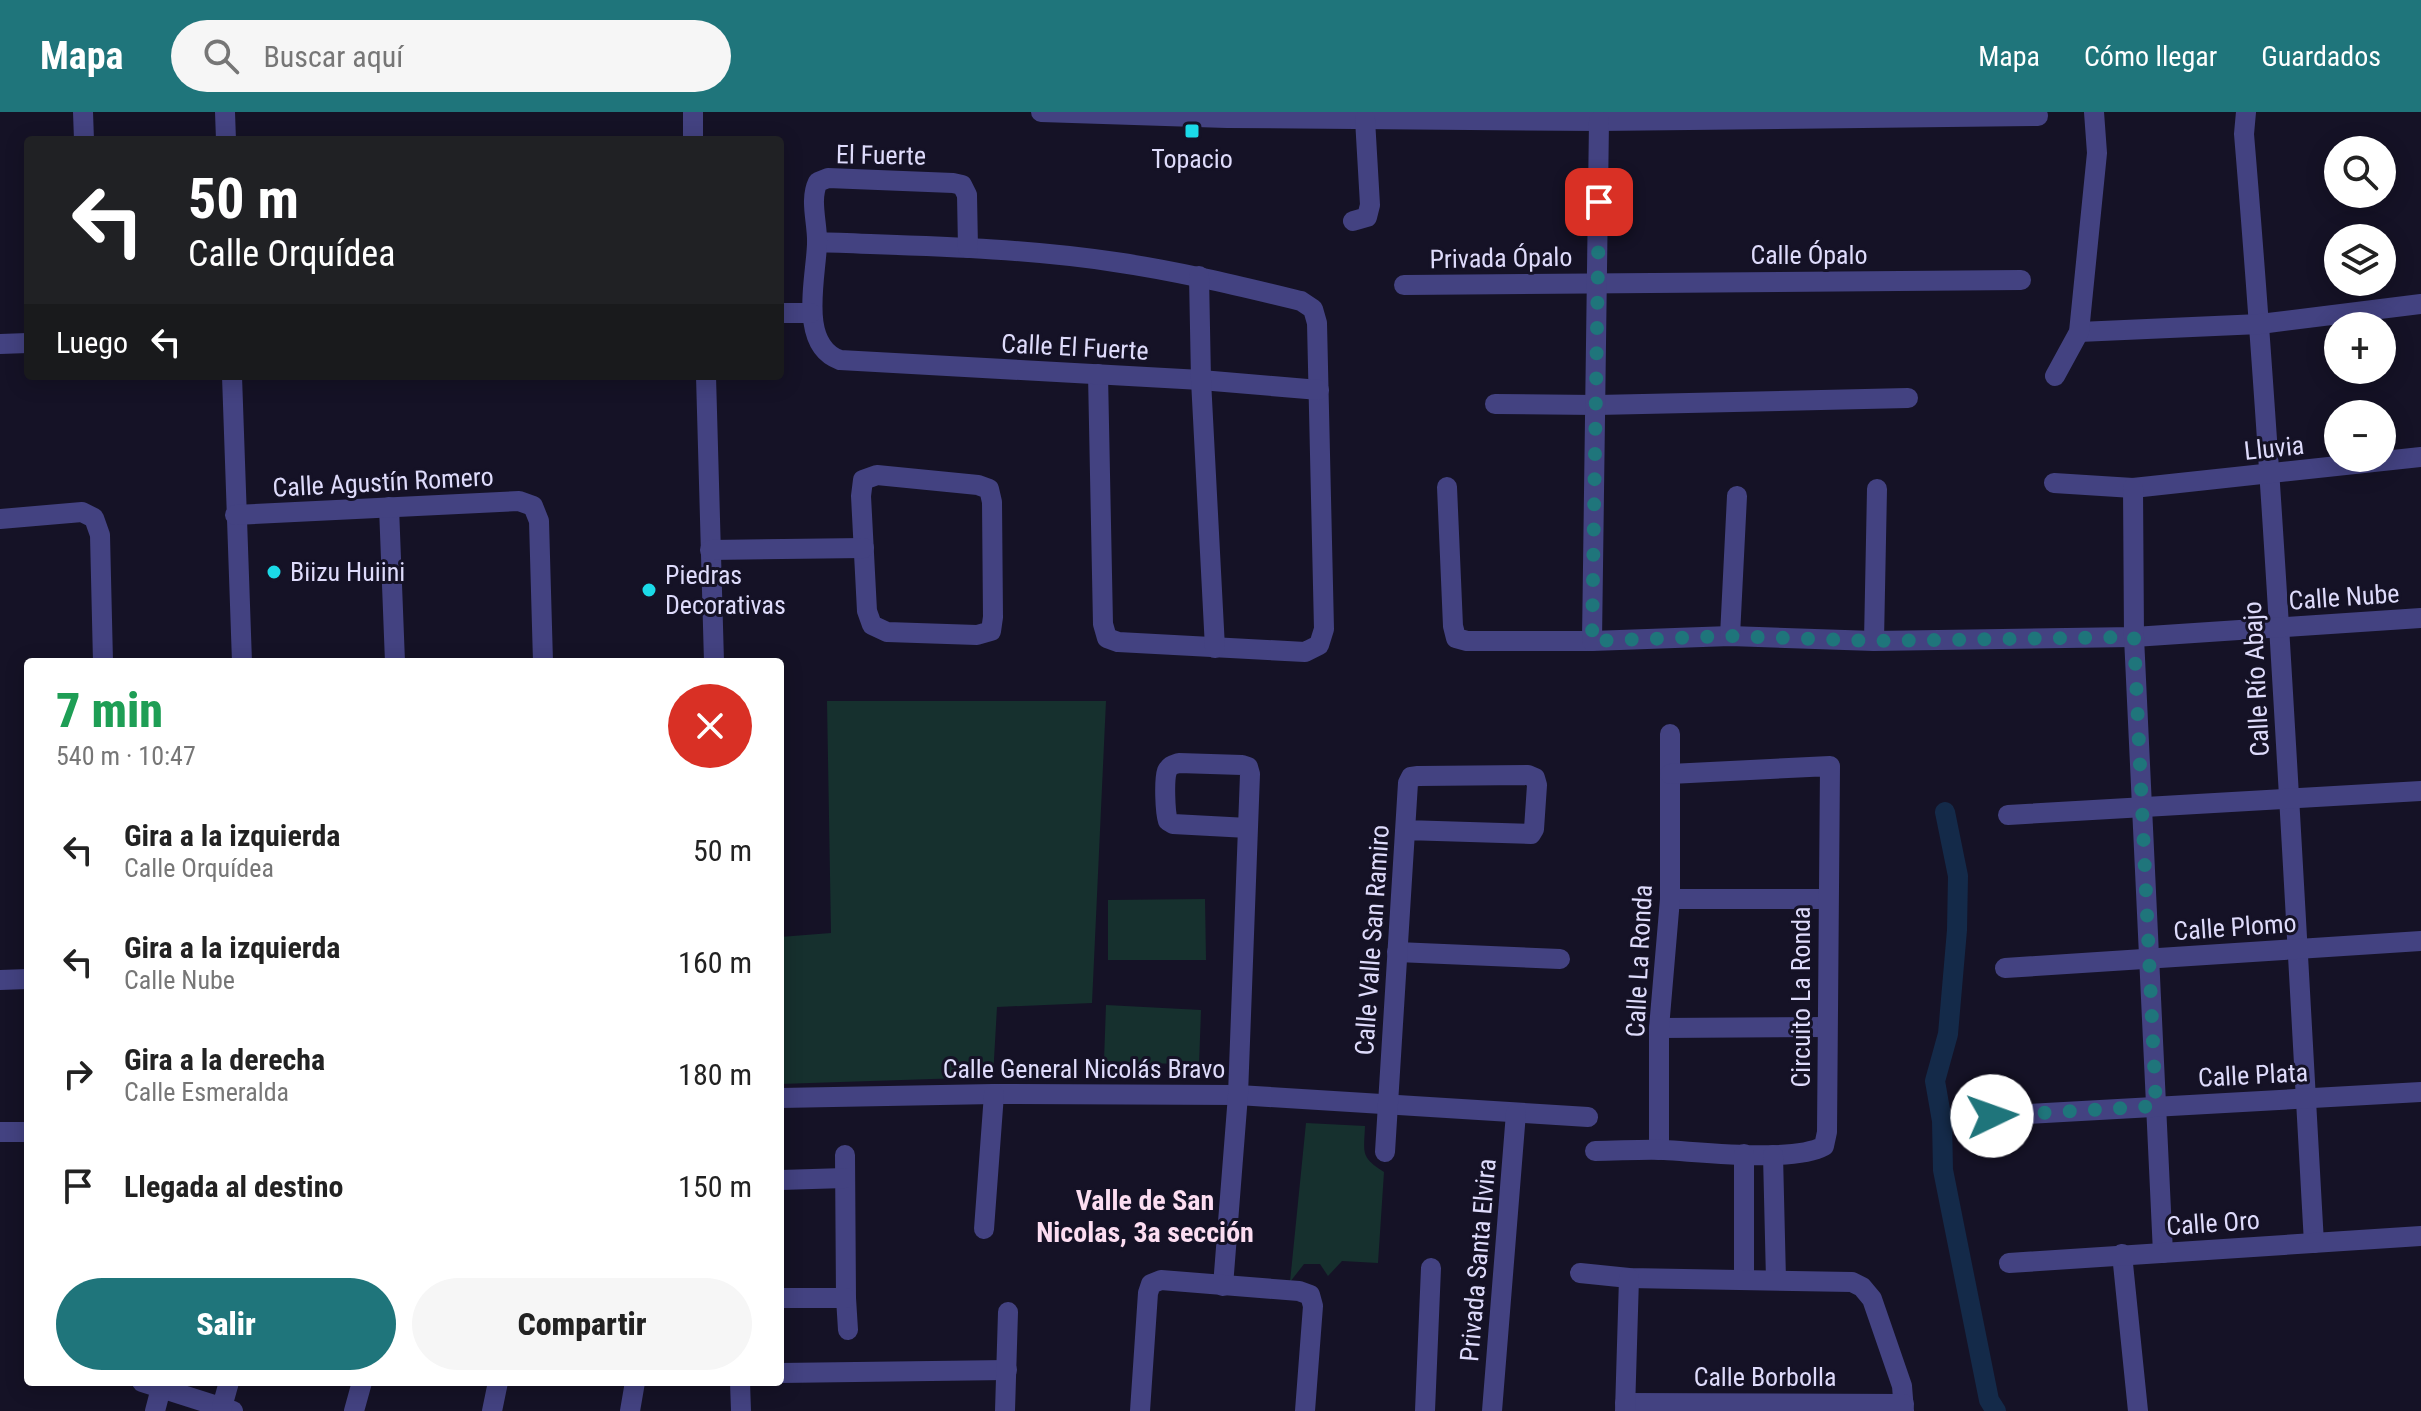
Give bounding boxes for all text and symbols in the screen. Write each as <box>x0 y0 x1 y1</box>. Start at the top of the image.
search box <box>171 20 731 92</box>
text: Mapa <box>40 34 123 78</box>
icon: search <box>199 34 243 78</box>
text: Buscar aquí <box>263 39 403 74</box>
text: Mapa <box>1978 40 2040 73</box>
text: Cómo llegar <box>2084 40 2217 73</box>
text: Guardados <box>2261 40 2381 73</box>
marker: Topacio <box>1183 122 1201 140</box>
map controls <box>2324 136 2396 472</box>
button: search <box>2324 136 2396 208</box>
street label: El Fuerte <box>836 139 926 171</box>
place label: Topacio <box>1151 144 1233 174</box>
text: 50 m <box>188 166 299 232</box>
icon: left <box>56 168 160 272</box>
pin <box>1565 168 1633 236</box>
icon: arrive <box>1577 180 1621 224</box>
button: layers <box>2324 224 2396 296</box>
text: Calle Orquídea <box>188 233 395 275</box>
street label: Calle Ópalo <box>1750 240 1868 270</box>
street label: Privada Ópalo <box>1429 242 1573 274</box>
button: + <box>2324 312 2396 384</box>
icon: left <box>144 320 188 364</box>
text: Luego <box>56 325 128 360</box>
street label: Calle El Fuerte <box>1001 328 1149 366</box>
button: − <box>2324 400 2396 472</box>
street label: Lluvia <box>2242 430 2306 466</box>
street label: Calle Agustín Romero <box>272 461 494 503</box>
place label: Biizu Huiini <box>290 557 405 587</box>
place label: Piedras Decorativas <box>665 560 786 620</box>
marker: Biizu Huiini <box>265 563 283 581</box>
street label: Calle Nube <box>2288 578 2400 616</box>
marker: Piedras Decorativas <box>640 581 658 599</box>
street label: Calle Río Abajo <box>2237 601 2275 757</box>
text: 7 min <box>56 682 163 739</box>
button: close <box>668 684 752 768</box>
text: 540 m · 10:47 <box>56 741 196 771</box>
text: Gira a la izquierda <box>124 818 340 853</box>
street label: Calle Valle San Ramiro <box>1349 824 1395 1056</box>
icon: left <box>56 828 100 872</box>
text: 50 m <box>693 833 752 868</box>
text: Calle Orquídea <box>124 853 274 883</box>
street label: Calle La Ronda <box>1620 884 1658 1038</box>
street label: Circuito La Ronda <box>1786 907 1816 1087</box>
street label: Calle Plomo <box>2172 908 2298 946</box>
text: Gira a la izquierda <box>124 930 340 965</box>
icon: left <box>56 940 100 984</box>
text: 160 m <box>678 945 752 980</box>
text: Calle Nube <box>124 965 235 995</box>
text: Gira a la derecha <box>124 1042 325 1077</box>
icon: right <box>56 1052 100 1096</box>
street label: Calle General Nicolás Bravo <box>943 1054 1225 1084</box>
text: 180 m <box>678 1057 752 1092</box>
street label: Calle Plata <box>2197 1057 2309 1093</box>
position arrow <box>1950 1074 2034 1158</box>
text: Calle Esmeralda <box>124 1077 289 1107</box>
street label: Privada Santa Elvira <box>1454 1157 1502 1363</box>
icon: arrive <box>56 1164 100 1208</box>
text: Llegada al destino <box>124 1169 343 1204</box>
text: 150 m <box>678 1169 752 1204</box>
district label: Valle de San Nicolas, 3a sección <box>1036 1184 1254 1249</box>
street label: Calle Oro <box>2165 1205 2261 1241</box>
button: Salir <box>56 1278 396 1370</box>
button: Compartir <box>412 1278 752 1370</box>
street label: Calle Borbolla <box>1694 1362 1836 1392</box>

